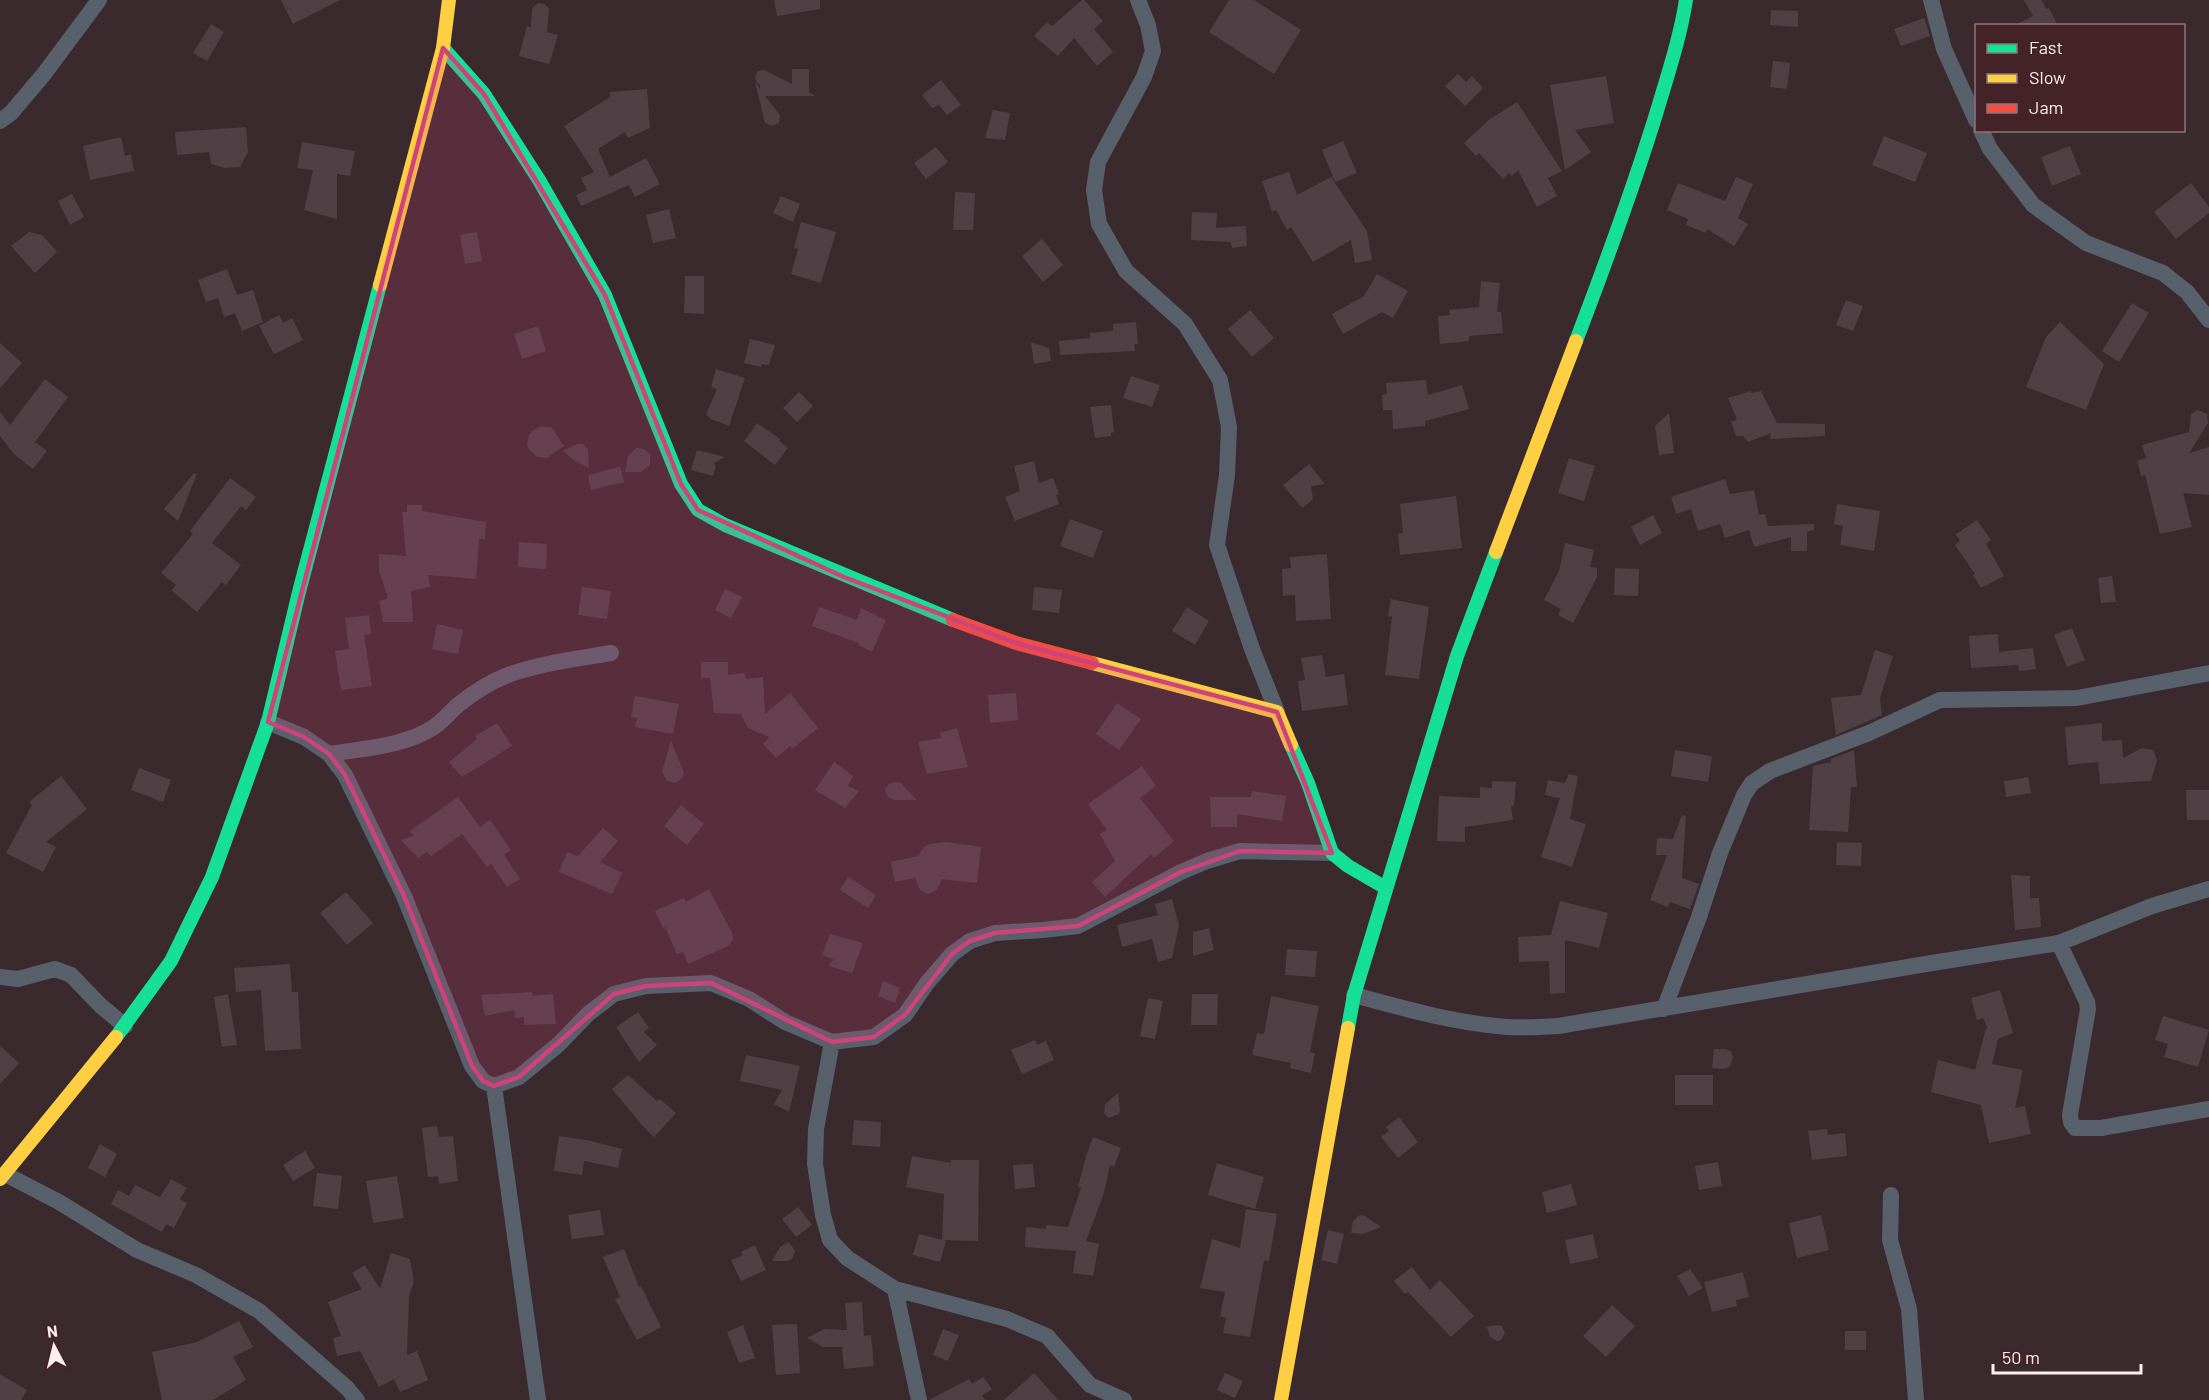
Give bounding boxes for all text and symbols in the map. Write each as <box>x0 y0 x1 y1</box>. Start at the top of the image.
legend <box>1975 24 2185 132</box>
text: Fast <box>2029 36 2063 58</box>
text: Slow <box>2029 66 2066 88</box>
text: Jam <box>2029 96 2063 118</box>
north arrow <box>24 1316 84 1376</box>
text: N <box>46 1321 59 1341</box>
scale bar <box>1993 1337 2142 1375</box>
text: 50 m <box>2002 1346 2040 1368</box>

